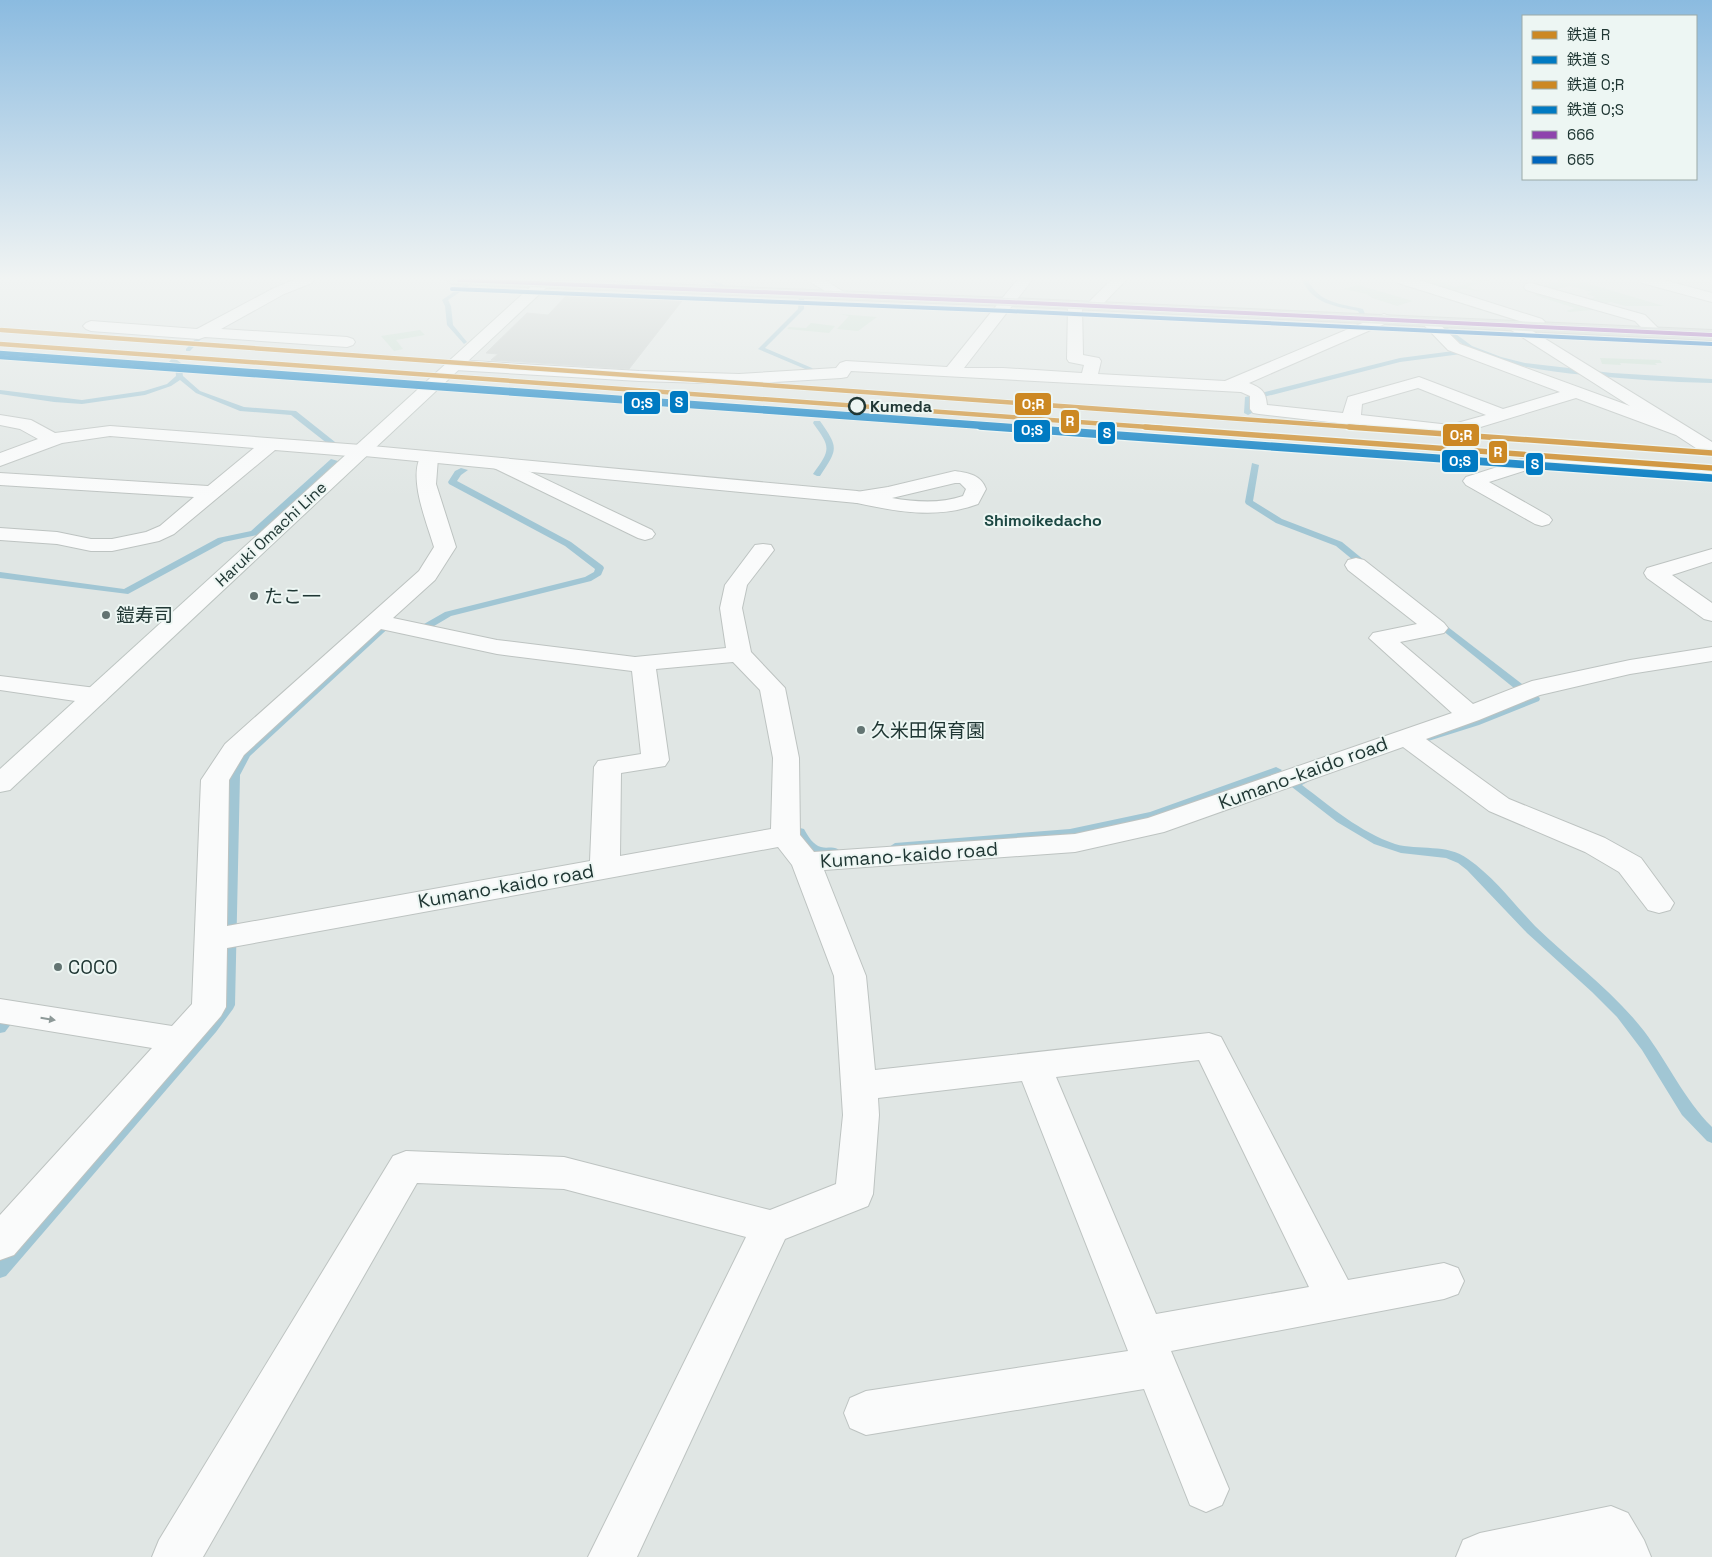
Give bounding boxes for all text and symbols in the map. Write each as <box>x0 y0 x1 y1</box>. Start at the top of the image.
legend <box>1522 15 1697 180</box>
text: 鉄道 R <box>1567 25 1610 44</box>
text: 鉄道 S <box>1567 50 1610 69</box>
text: 鉄道 O;R <box>1567 75 1624 94</box>
text: 鉄道 O;S <box>1567 100 1624 119</box>
text: 666 <box>1567 125 1595 144</box>
text: 665 <box>1567 150 1594 169</box>
line badge: S <box>669 390 689 414</box>
line badge: O;S <box>623 391 661 415</box>
line badge: O;R <box>1014 392 1052 416</box>
text: S <box>675 393 684 411</box>
text: O;S <box>631 394 654 412</box>
text: O;R <box>1022 395 1044 413</box>
place label: Kumeda <box>870 396 932 417</box>
marker: Kumeda <box>848 397 866 415</box>
line badge: R <box>1060 409 1080 434</box>
text: R <box>1066 412 1075 430</box>
line badge: O;S <box>1013 419 1051 443</box>
text: O;S <box>1021 421 1044 439</box>
line badge: S <box>1097 421 1116 445</box>
line badge: O;R <box>1442 423 1480 447</box>
text: S <box>1103 424 1112 442</box>
text: O;R <box>1450 426 1472 444</box>
line badge: R <box>1488 440 1508 464</box>
text: R <box>1494 443 1503 461</box>
line badge: O;S <box>1441 449 1479 473</box>
text: O;S <box>1449 452 1472 470</box>
line badge: S <box>1525 452 1544 476</box>
text: S <box>1531 455 1540 473</box>
street label: Haruki Omachi Line <box>211 477 331 591</box>
district label: Shimoikedacho <box>984 510 1102 531</box>
place label: たこ一 <box>264 584 321 609</box>
marker: たこ一 <box>248 590 260 602</box>
place label: 鎧寿司 <box>116 603 173 628</box>
marker: 鎧寿司 <box>100 609 112 621</box>
place label: 久米田保育園 <box>871 718 985 743</box>
marker: 久米田保育園 <box>855 724 867 736</box>
street label: Kumano-kaido road <box>1215 731 1391 815</box>
street label: Kumano-kaido road <box>819 836 999 874</box>
street label: Kumano-kaido road <box>416 858 596 914</box>
place label: COCO <box>68 955 118 980</box>
marker: COCO <box>52 961 64 973</box>
one-way arrow <box>40 1015 56 1023</box>

